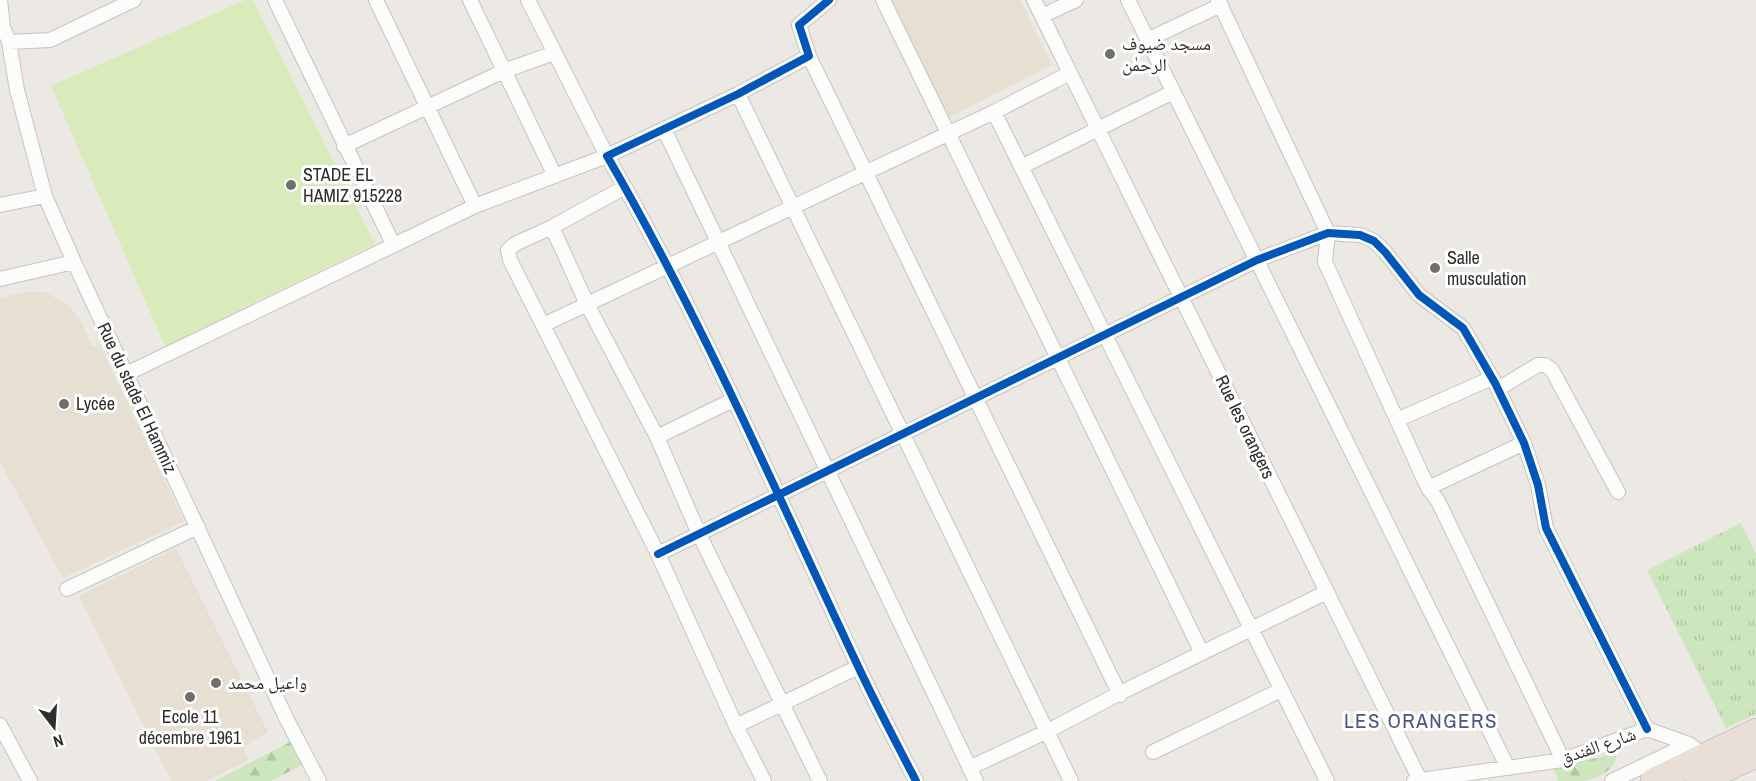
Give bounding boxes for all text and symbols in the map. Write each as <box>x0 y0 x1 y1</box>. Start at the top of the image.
place label: مسجد ضيوف الرحمٰن <box>1122 31 1211 77</box>
marker: مسجد ضيوف الرحمٰن <box>1103 47 1117 61</box>
place label: STADE EL HAMIZ 915228 <box>303 162 402 208</box>
marker: STADE EL HAMIZ 915228 <box>284 178 298 192</box>
place label: Salle musculation <box>1447 245 1527 291</box>
marker: Salle musculation <box>1428 261 1442 275</box>
street label: Rue du stade El Hammiz <box>91 318 183 477</box>
street label: Rue les orangers <box>1210 371 1281 483</box>
place label: Lycée <box>76 391 115 416</box>
marker: Lycée <box>57 397 71 411</box>
place label: واعيل محمد <box>228 670 307 695</box>
marker: واعيل محمد <box>209 676 223 690</box>
marker: Ecole 11 décembre 1961 <box>183 690 197 704</box>
north arrow <box>24 697 84 757</box>
place label: Ecole 11 décembre 1961 <box>139 704 242 750</box>
district label: LES ORANGERS <box>1344 706 1498 735</box>
street label: شارع الفندق <box>1557 721 1639 770</box>
text: N <box>51 729 66 753</box>

